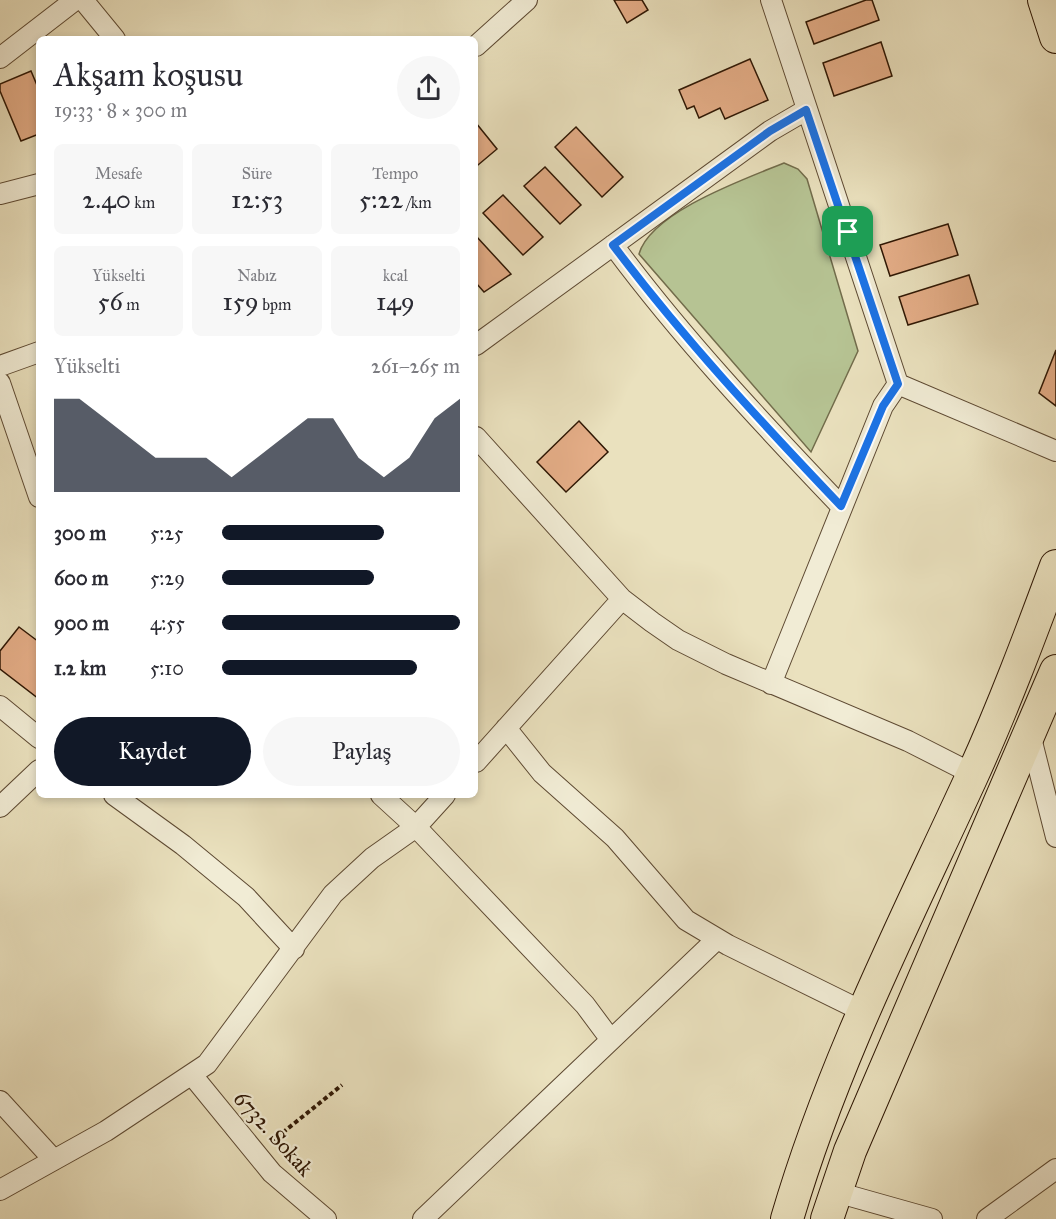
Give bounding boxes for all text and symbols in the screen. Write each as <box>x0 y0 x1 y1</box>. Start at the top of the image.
text: Akşam koşusu <box>54 55 243 95</box>
button: share <box>397 56 460 119</box>
text: 19:33 · 8 × 300 m <box>54 98 187 122</box>
text: Mesafe <box>95 164 142 183</box>
text: Süre <box>242 164 272 183</box>
text: Tempo <box>372 164 418 183</box>
text: 2.40 <box>82 183 131 215</box>
text: 12:53 <box>231 183 283 215</box>
text: 5:22 <box>359 183 403 215</box>
text: km <box>131 193 155 212</box>
text: /km <box>403 193 432 212</box>
pin <box>822 206 873 257</box>
icon: arrive <box>831 215 864 248</box>
text: Yükselti <box>92 266 145 285</box>
text: Nabız <box>237 266 277 285</box>
text: kcal <box>383 266 408 285</box>
text: 56 <box>98 285 123 317</box>
text: 159 <box>223 285 259 317</box>
text: 149 <box>376 285 415 317</box>
text: m <box>123 295 140 314</box>
text: bpm <box>259 295 291 314</box>
text: Yükselti <box>54 354 120 378</box>
text: 261–265 m <box>371 354 460 378</box>
text: 300 m <box>54 521 106 545</box>
text: 5:25 <box>150 521 183 545</box>
text: 600 m <box>54 566 109 590</box>
text: 5:29 <box>150 566 185 590</box>
text: 900 m <box>54 611 109 635</box>
text: 4:55 <box>150 611 185 635</box>
text: 1.2 km <box>54 656 106 680</box>
text: 5:10 <box>150 656 184 680</box>
button: Kaydet <box>54 717 251 786</box>
button: Paylaş <box>263 717 460 786</box>
street label: 6732. Sokak <box>228 1085 320 1182</box>

